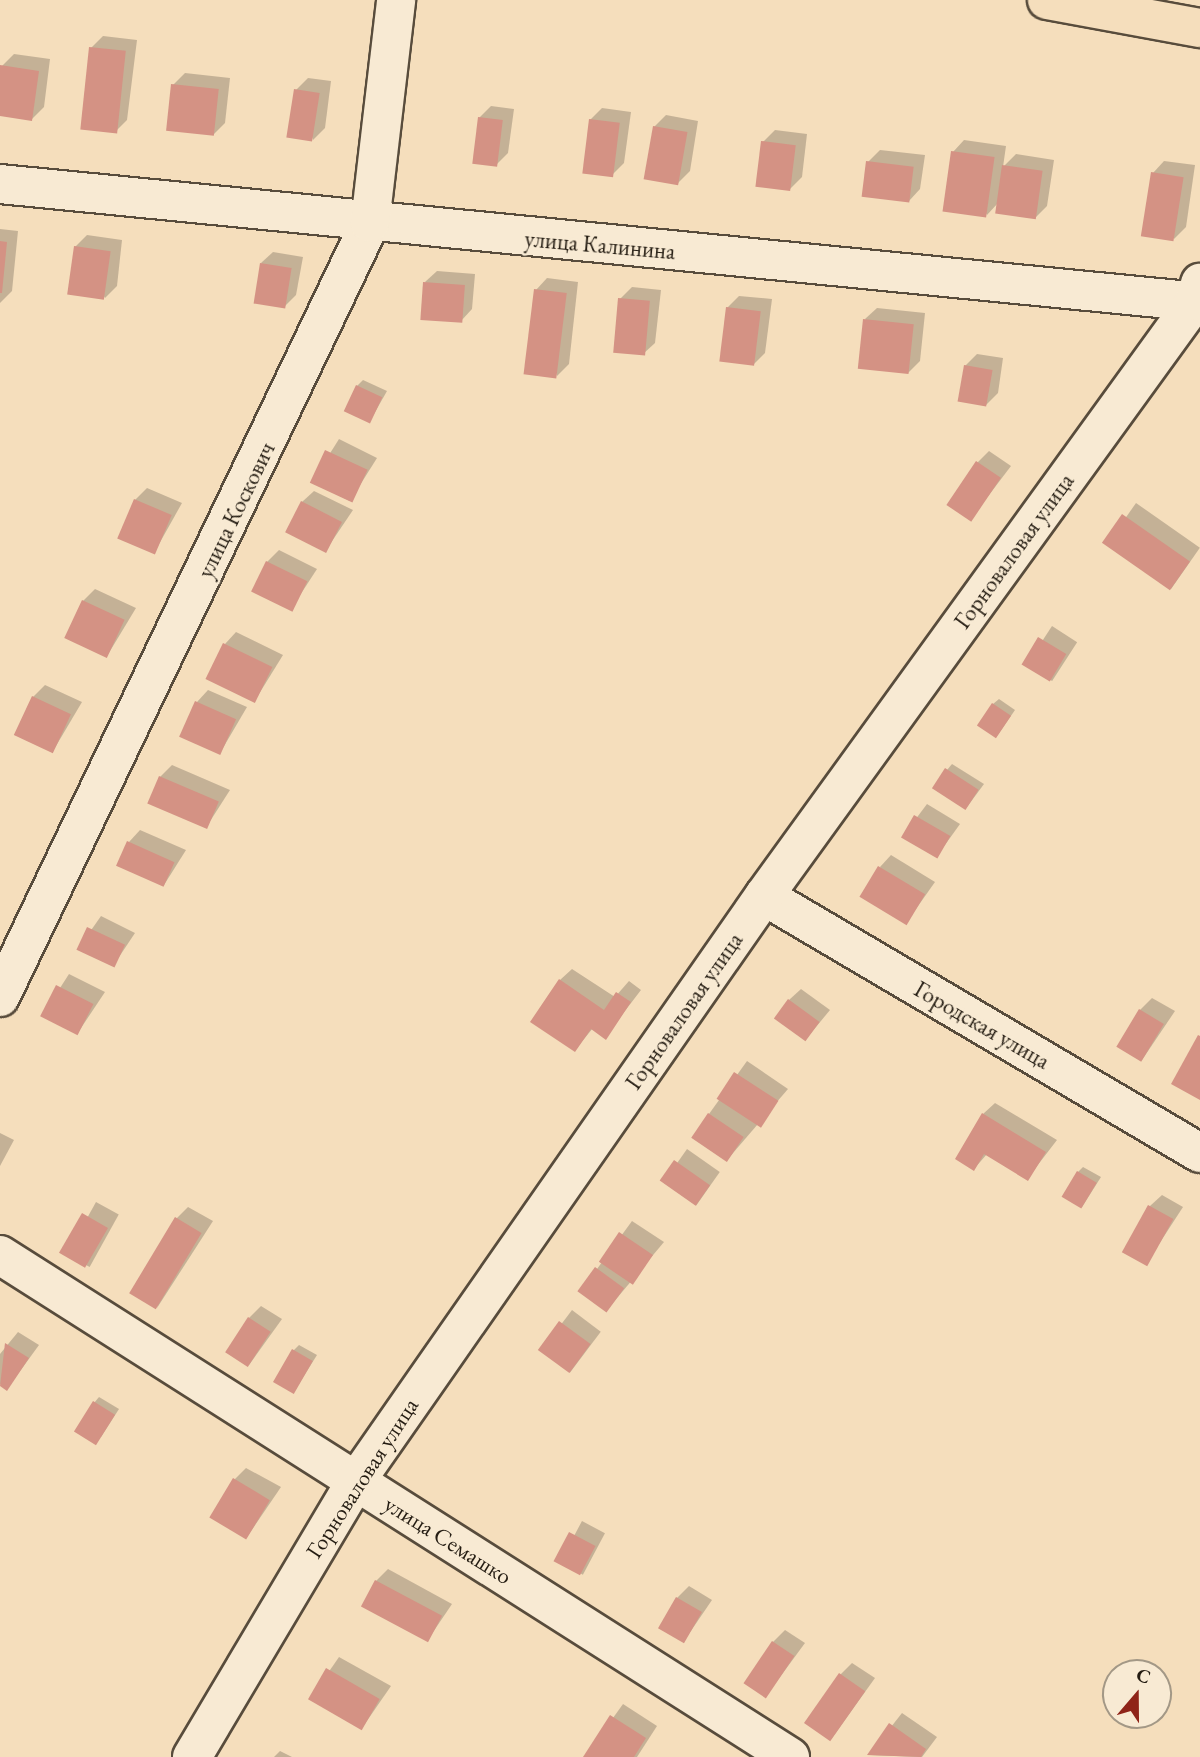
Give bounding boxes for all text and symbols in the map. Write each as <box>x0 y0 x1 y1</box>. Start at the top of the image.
street label: улица Калинина <box>523 225 677 265</box>
street label: улица Коскович <box>191 438 281 582</box>
street label: Горноваловая улица <box>948 468 1080 634</box>
street label: Горноваловая улица <box>620 927 748 1095</box>
street label: Городская улица <box>909 975 1055 1075</box>
street label: Горноваловая улица <box>300 1393 424 1563</box>
street label: улица Семашко <box>379 1490 517 1590</box>
north arrow <box>1102 1659 1172 1729</box>
text: С <box>1133 1662 1154 1690</box>

